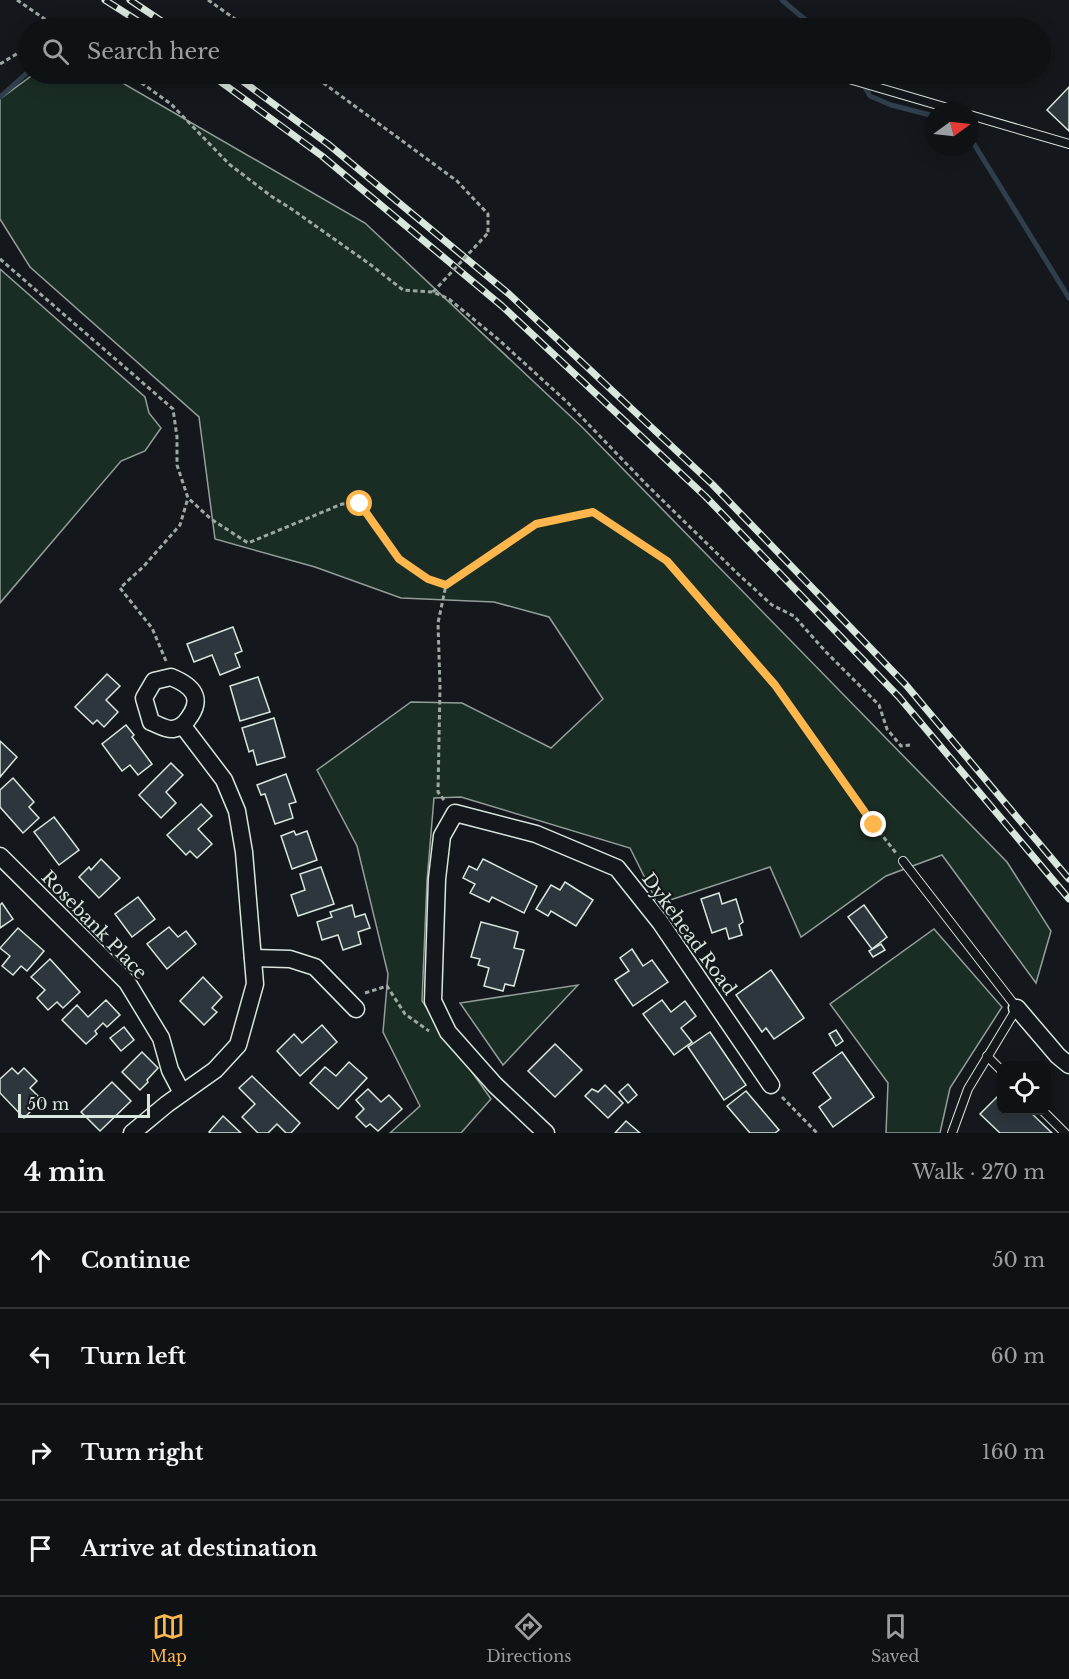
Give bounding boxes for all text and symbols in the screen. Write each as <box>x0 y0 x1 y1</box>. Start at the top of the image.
search box <box>18 18 1051 84</box>
icon: search <box>39 35 72 68</box>
text: Search here <box>87 38 220 65</box>
north arrow <box>925 102 979 156</box>
route start <box>346 490 372 516</box>
route end <box>860 811 886 837</box>
street label: Rosebank Place <box>37 866 151 984</box>
street label: Dykehead Road <box>637 869 741 999</box>
map controls <box>997 1061 1051 1115</box>
button: locate <box>997 1061 1051 1115</box>
scale bar <box>18 1091 150 1118</box>
text: 50 m <box>27 1094 69 1114</box>
text: 4 min <box>24 1156 105 1188</box>
text: Walk · 270 m <box>913 1160 1045 1184</box>
icon: ahead <box>24 1244 57 1277</box>
text: Continue <box>81 1247 190 1274</box>
text: 50 m <box>992 1248 1045 1272</box>
icon: left <box>24 1340 57 1373</box>
text: Turn left <box>81 1343 186 1370</box>
text: 60 m <box>991 1344 1045 1368</box>
icon: right <box>24 1436 57 1469</box>
text: Turn right <box>81 1439 203 1466</box>
text: 160 m <box>982 1440 1045 1464</box>
icon: arrive <box>24 1532 57 1565</box>
text: Arrive at destination <box>81 1535 318 1562</box>
tab: Map <box>150 1610 187 1666</box>
tab: Directions <box>486 1610 571 1666</box>
tab: Saved <box>871 1610 919 1666</box>

